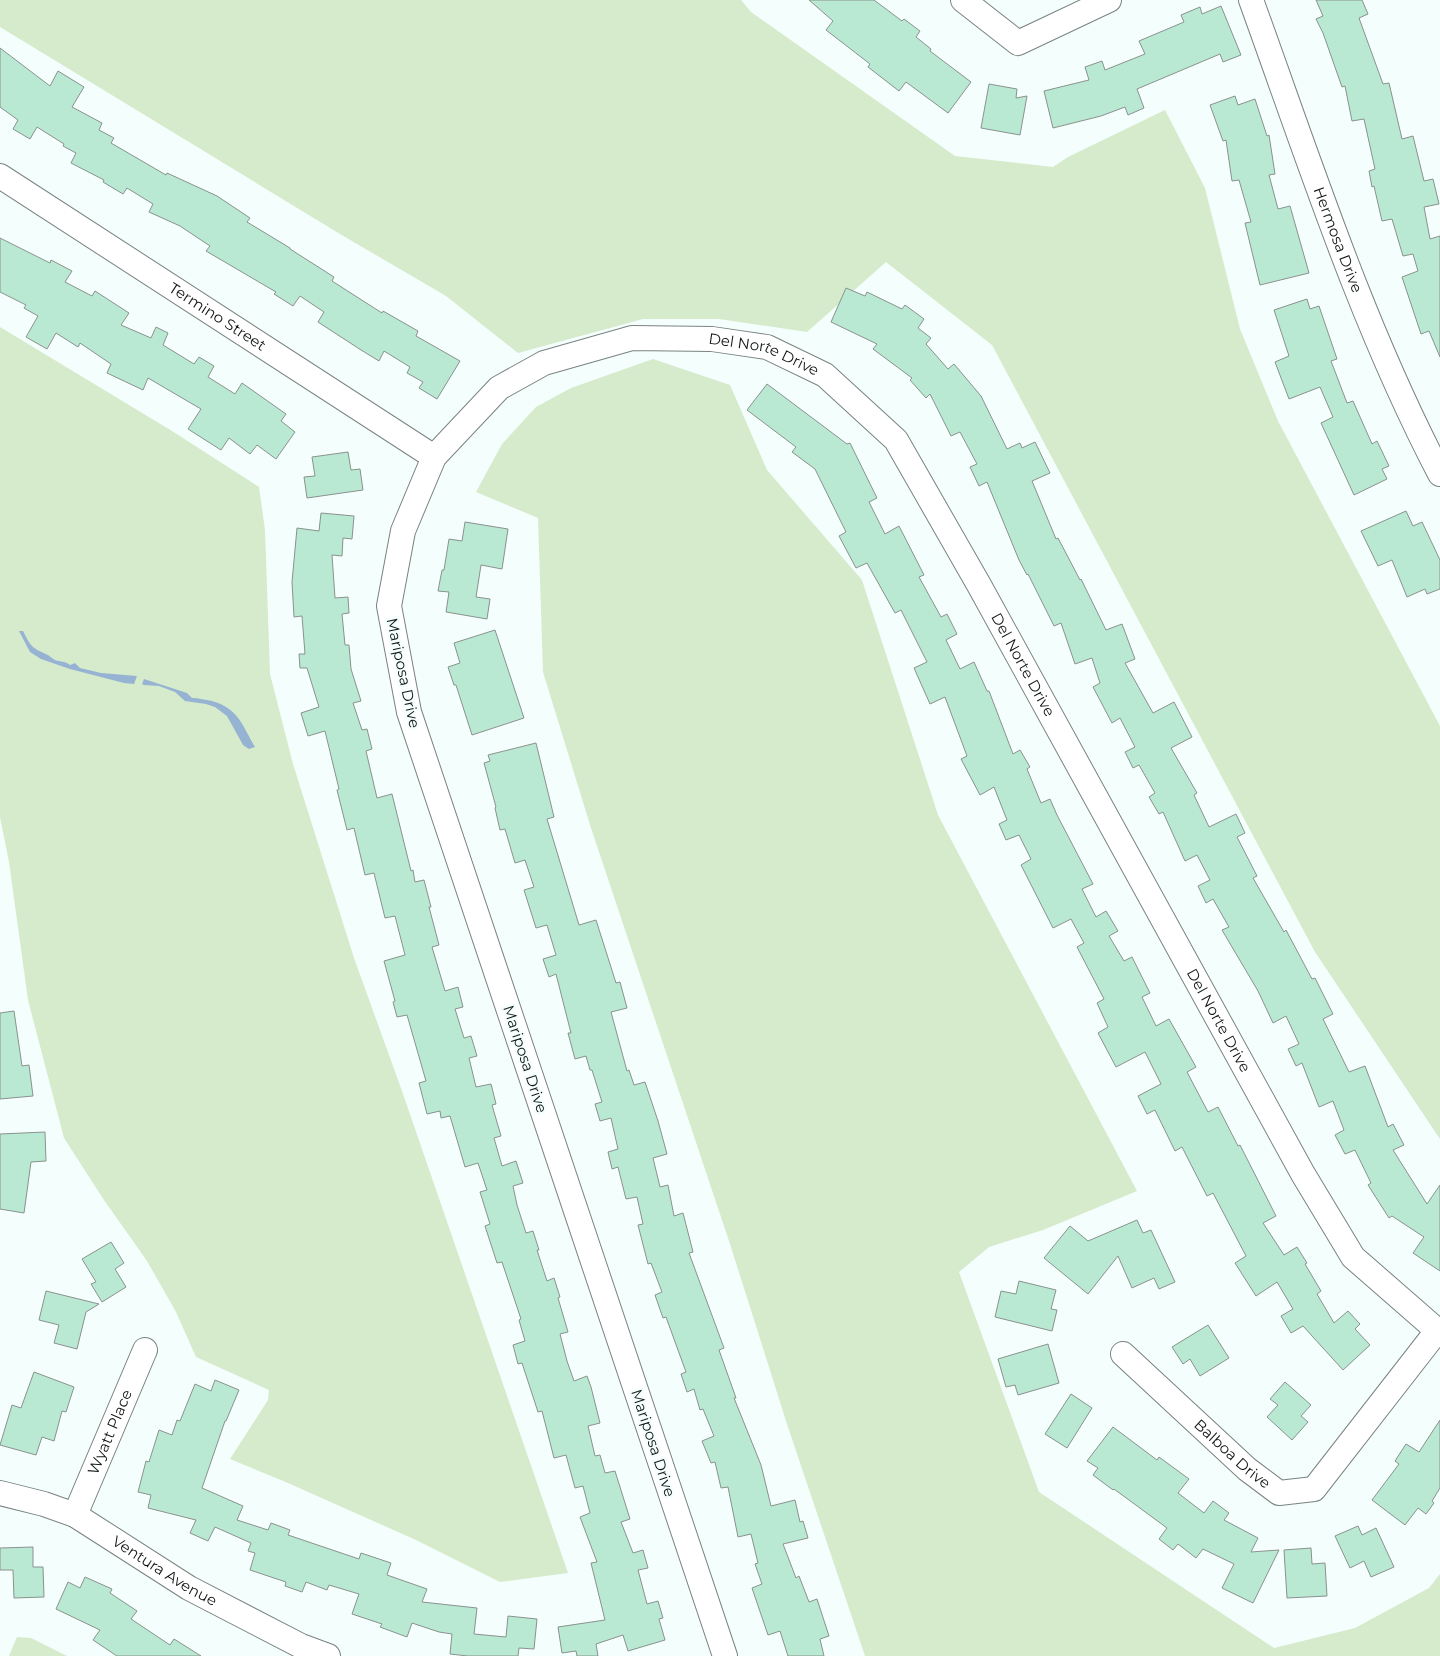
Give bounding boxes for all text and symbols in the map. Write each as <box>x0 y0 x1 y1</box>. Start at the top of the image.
street label: Hermosa Drive <box>1310 184 1367 295</box>
street label: Termino Street <box>166 278 270 355</box>
street label: Del Norte Drive <box>707 329 822 380</box>
street label: Del Norte Drive <box>987 609 1059 720</box>
street label: Mariposa Drive <box>383 616 424 730</box>
street label: Del Norte Drive <box>1183 965 1255 1075</box>
street label: Mariposa Drive <box>499 1003 552 1115</box>
street label: Wyatt Place <box>83 1387 136 1477</box>
street label: Mariposa Drive <box>627 1387 680 1499</box>
street label: Balboa Drive <box>1190 1415 1274 1492</box>
street label: Ventura Avenue <box>109 1531 221 1610</box>

